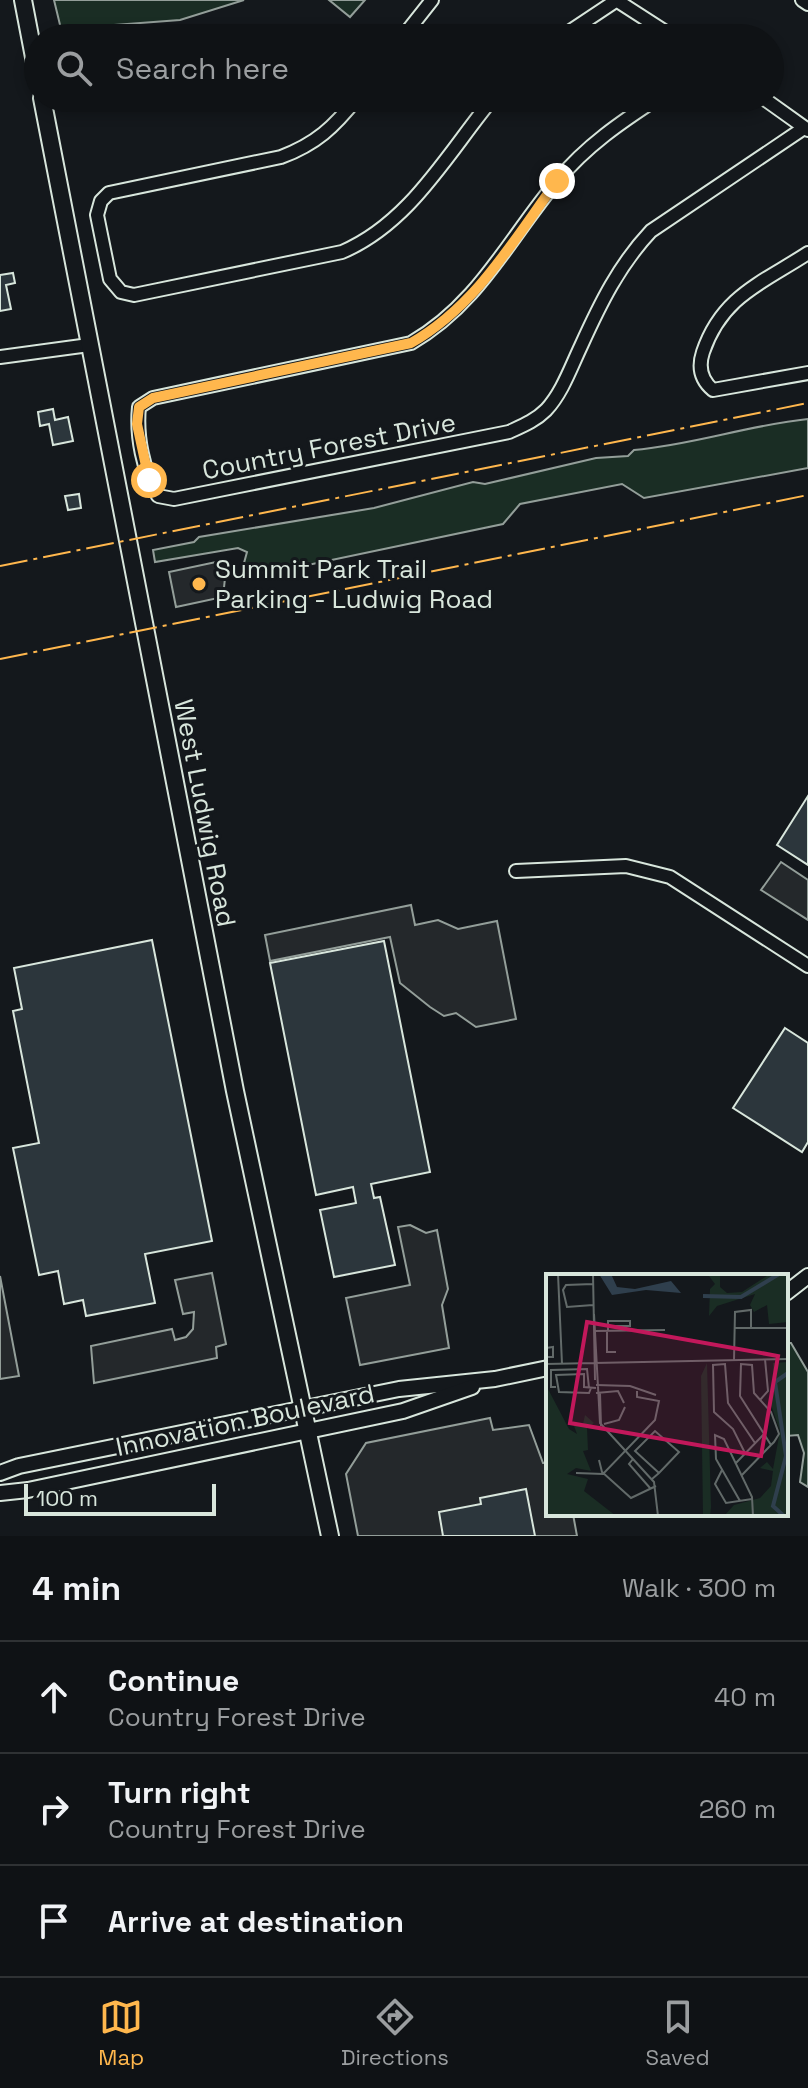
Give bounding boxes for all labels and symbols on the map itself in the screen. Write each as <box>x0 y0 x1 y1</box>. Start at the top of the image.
route end <box>539 163 575 199</box>
street label: Country Forest Drive <box>199 405 459 487</box>
route start <box>131 462 167 498</box>
place label: Summit Park Trail Parking - Ludwig Road <box>215 552 493 616</box>
marker: Summit Park Trail Parking - Ludwig Road <box>190 575 208 593</box>
street label: West Ludwig Road <box>166 696 244 930</box>
inset map <box>546 1274 788 1516</box>
street label: Innovation Boulevard <box>113 1376 377 1464</box>
scale bar <box>24 1480 216 1516</box>

